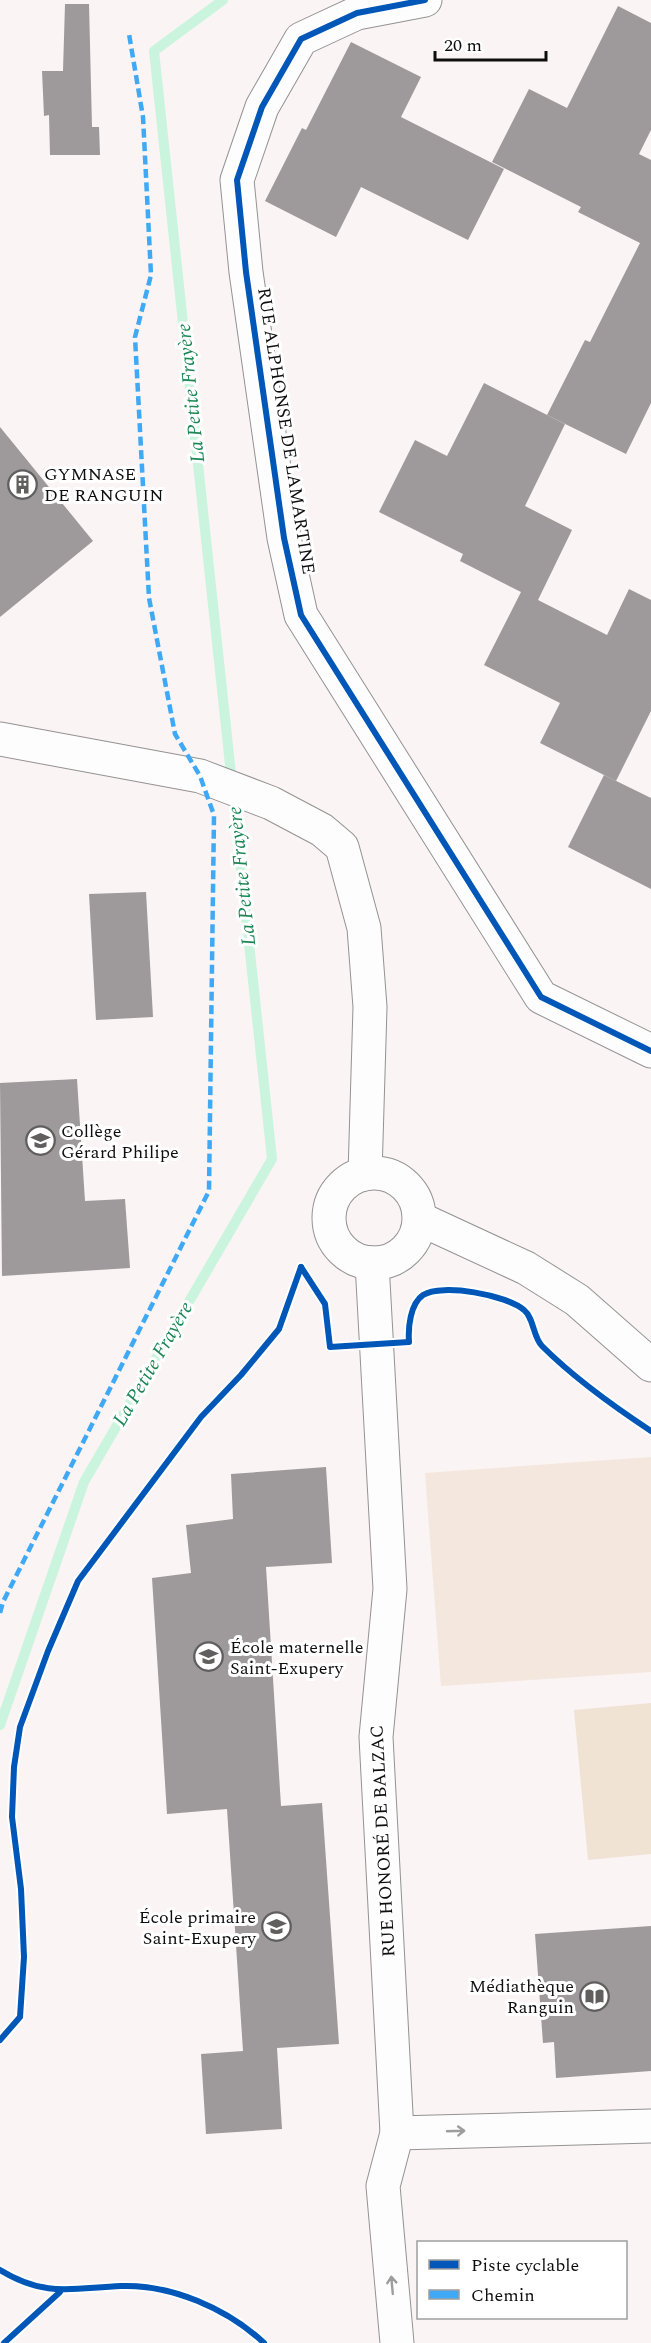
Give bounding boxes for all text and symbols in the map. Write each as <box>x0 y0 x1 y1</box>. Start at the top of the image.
scale bar <box>435 24 546 62</box>
text: 20 m <box>444 32 482 59</box>
street label: RUE ALPHONSE DE LAMARTINE <box>250 286 322 576</box>
water label: La Petite Frayère <box>169 322 213 464</box>
place label: GYMNASE DE RANGUIN <box>44 461 164 509</box>
building icon: GYMNASE DE RANGUIN <box>7 468 39 500</box>
water label: La Petite Frayère <box>220 805 264 947</box>
place label: Collège Gérard Philipe <box>61 1118 179 1166</box>
school or university icon: Collège Gérard Philipe <box>24 1125 56 1157</box>
water label: La Petite Frayère <box>105 1296 201 1432</box>
place label: École maternelle Saint-Exupery <box>230 1634 364 1682</box>
school or university icon: École maternelle Saint-Exupery <box>193 1641 225 1673</box>
street label: RUE HONORÉ DE BALZAC <box>363 1724 403 1958</box>
place label: École primaire Saint-Exupery <box>139 1904 257 1952</box>
school or university icon: École primaire Saint-Exupery <box>261 1911 293 1943</box>
place label: Médiathèque Ranguin <box>469 1973 574 2021</box>
library icon: Médiathèque Ranguin <box>579 1980 611 2012</box>
one-way arrow <box>445 2125 465 2137</box>
legend <box>417 2241 627 2319</box>
text: Piste cyclable <box>471 2252 579 2279</box>
one-way arrow <box>386 2275 397 2295</box>
text: Chemin <box>471 2282 535 2309</box>

